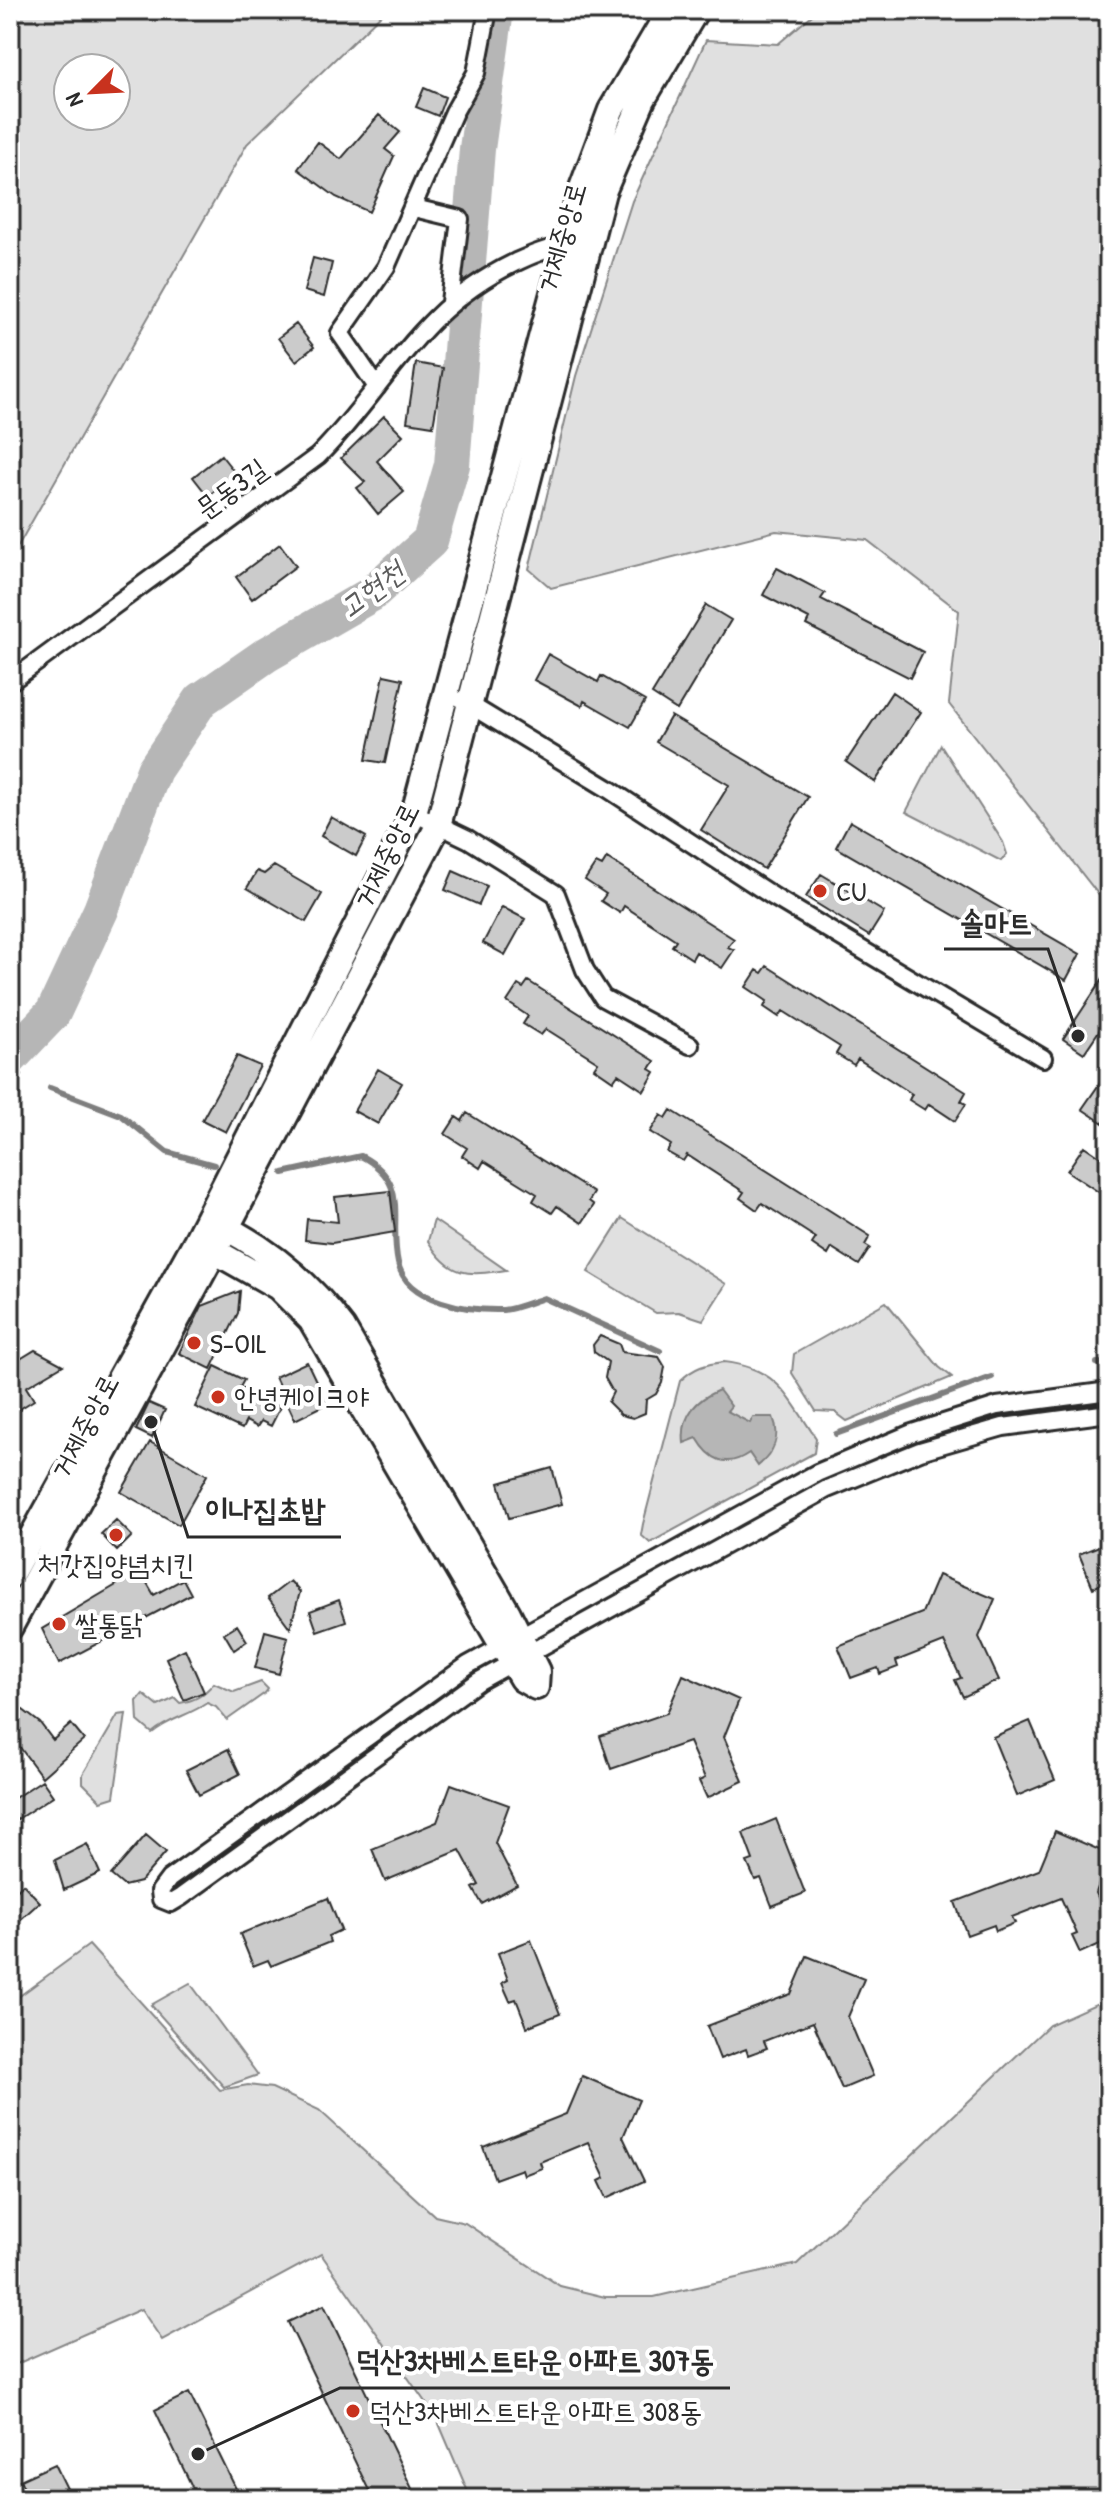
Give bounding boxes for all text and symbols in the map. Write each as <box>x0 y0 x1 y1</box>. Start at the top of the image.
north arrow <box>52 52 132 132</box>
text: N <box>58 88 90 112</box>
street label: 거제중앙로 <box>527 178 595 296</box>
street label: 문동3길 <box>187 449 275 527</box>
water label: 고현천 <box>330 550 414 627</box>
street label: 거제중앙로 <box>344 796 428 914</box>
place label: CU <box>836 872 867 910</box>
marker: CU <box>811 882 829 900</box>
callout: 솔마트 <box>944 895 1048 949</box>
text: 솔마트 <box>960 902 1032 942</box>
place label: S-OIL <box>210 1324 267 1362</box>
marker: S-OIL <box>185 1334 203 1352</box>
street label: 거제중앙로 <box>41 1367 127 1485</box>
place label: 안녕케이크야 <box>234 1378 370 1416</box>
marker: 안녕케이크야 <box>209 1388 227 1406</box>
callout: 이나집초밥 <box>188 1483 341 1537</box>
text: 이나집초밥 <box>205 1489 326 1529</box>
marker: 처갓집양념치킨 <box>107 1526 125 1544</box>
place label: 처갓집양념치킨 <box>37 1545 195 1583</box>
place label: 쌀통닭 <box>75 1605 143 1643</box>
marker: 쌀통닭 <box>50 1615 68 1633</box>
callout: 덕산3차베스트타운 아파트 307동 <box>340 2334 730 2388</box>
text: 덕산3차베스트타운 아파트 307동 <box>356 2340 714 2380</box>
place label: 덕산3차베스트타운 아파트 308동 <box>369 2392 702 2430</box>
marker: 덕산3차베스트타운 아파트 308동 <box>344 2402 362 2420</box>

